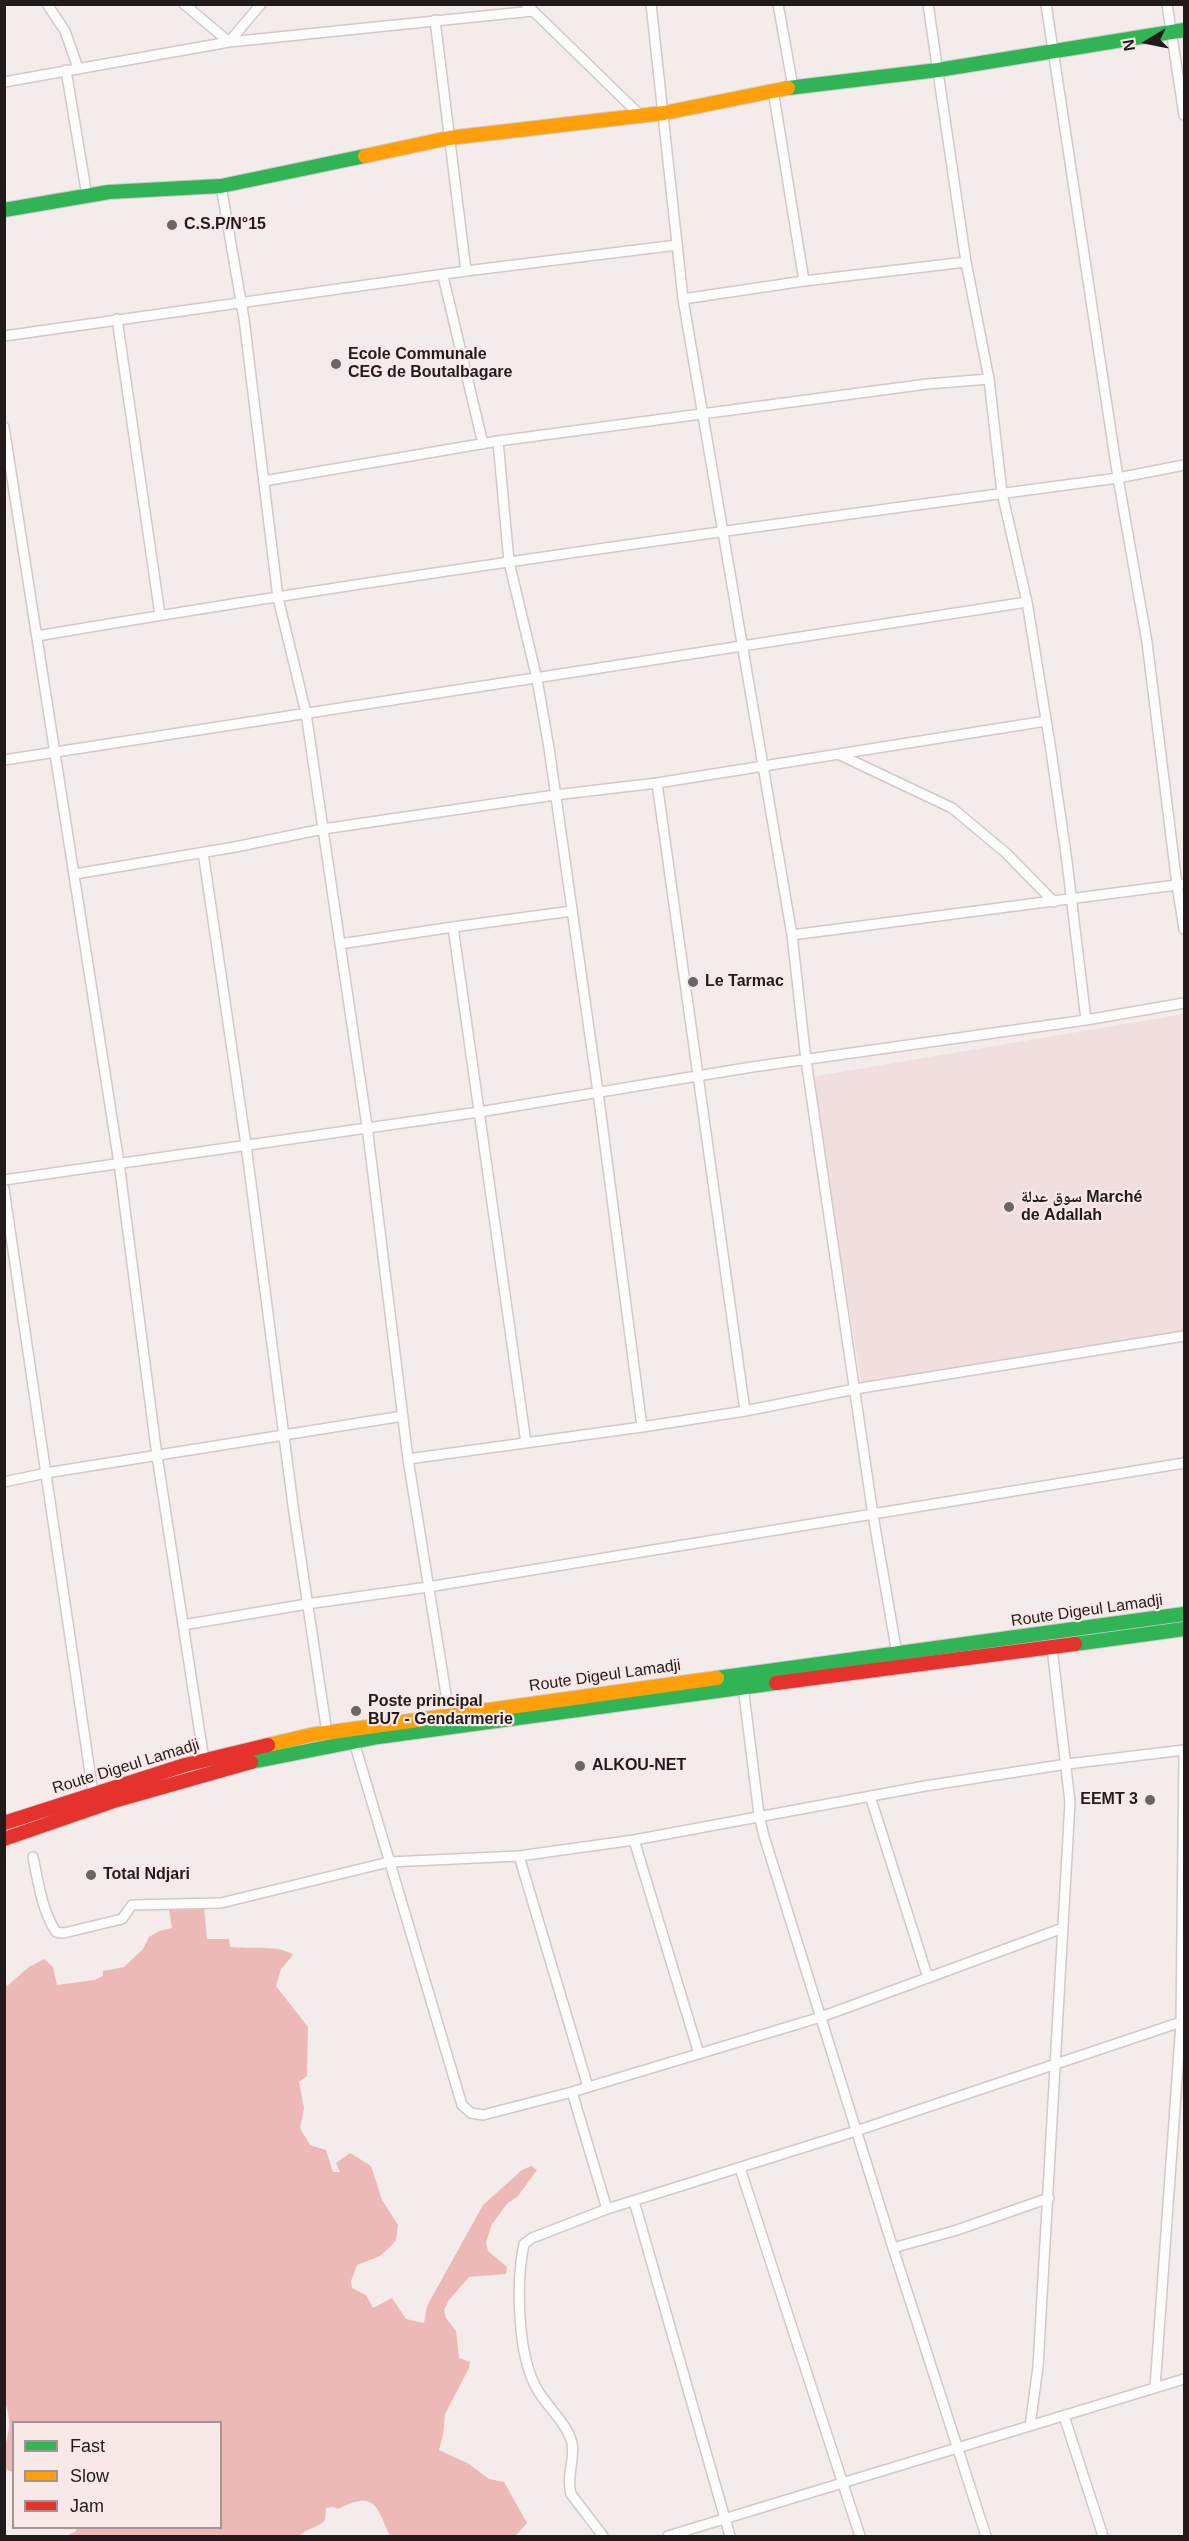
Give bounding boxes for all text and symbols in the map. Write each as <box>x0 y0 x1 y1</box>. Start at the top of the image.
north arrow <box>1117 12 1177 72</box>
text: N <box>1119 38 1138 52</box>
place label: C.S.P/N°15 <box>184 215 266 235</box>
marker: C.S.P/N°15 <box>165 218 179 232</box>
place label: Ecole Communale CEG de Boutalbagare <box>348 345 512 383</box>
marker: Ecole Communale CEG de Boutalbagare <box>329 357 343 371</box>
place label: Le Tarmac <box>705 972 784 992</box>
marker: Le Tarmac <box>686 975 700 989</box>
place label: سوق عدلة Marché de Adallah <box>1021 1188 1142 1226</box>
marker: سوق عدلة Marché de Adallah <box>1002 1200 1016 1214</box>
street label: Route Digeul Lamadji <box>1010 1591 1164 1631</box>
street label: Route Digeul Lamadji <box>528 1656 682 1696</box>
place label: Poste principal BU7 - Gendarmerie <box>368 1692 513 1730</box>
marker: Poste principal BU7 - Gendarmerie <box>349 1704 363 1718</box>
street label: Route Digeul Lamadji <box>50 1735 202 1799</box>
place label: ALKOU-NET <box>592 1756 686 1776</box>
marker: ALKOU-NET <box>573 1759 587 1773</box>
place label: EEMT 3 <box>1080 1790 1138 1810</box>
marker: EEMT 3 <box>1143 1793 1157 1807</box>
place label: Total Ndjari <box>103 1865 190 1885</box>
marker: Total Ndjari <box>84 1868 98 1882</box>
legend <box>12 2421 222 2529</box>
text: Fast <box>70 2436 105 2456</box>
text: Slow <box>70 2466 109 2486</box>
text: Jam <box>70 2496 104 2516</box>

